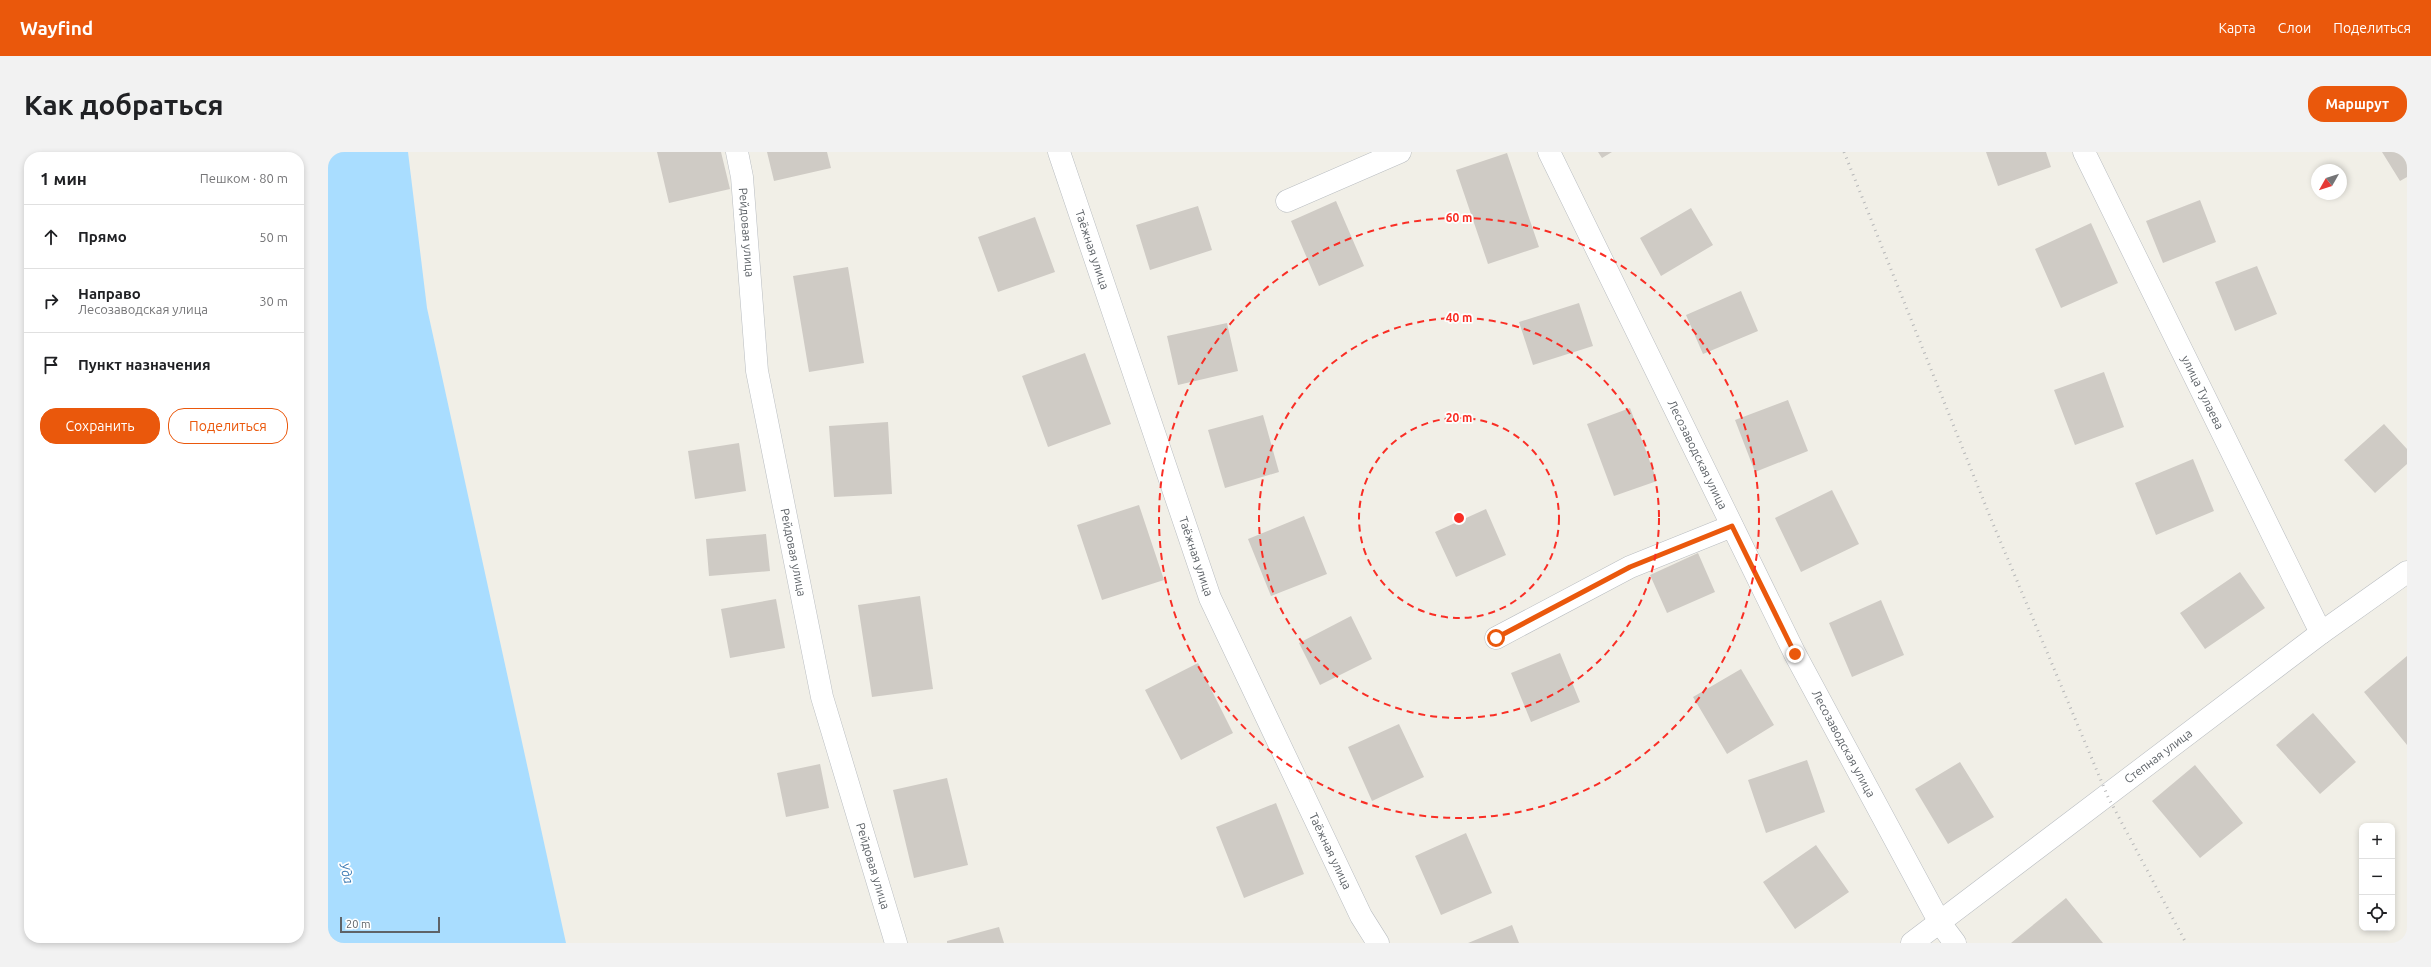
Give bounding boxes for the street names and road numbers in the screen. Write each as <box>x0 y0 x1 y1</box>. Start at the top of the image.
street label: Рейдовая улица <box>737 187 757 278</box>
street label: Таёжная улица <box>1073 208 1112 291</box>
street label: улица Тулаева <box>2179 353 2227 431</box>
street label: Лесозаводская улица <box>1665 398 1730 511</box>
street label: Рейдовая улица <box>779 507 809 597</box>
street label: Таёжная улица <box>1177 515 1216 598</box>
street label: Лесозаводская улица <box>1810 688 1878 799</box>
street label: Степная улица <box>2122 726 2194 786</box>
street label: Таёжная улица <box>1307 810 1354 891</box>
street label: Рейдовая улица <box>854 821 892 911</box>

